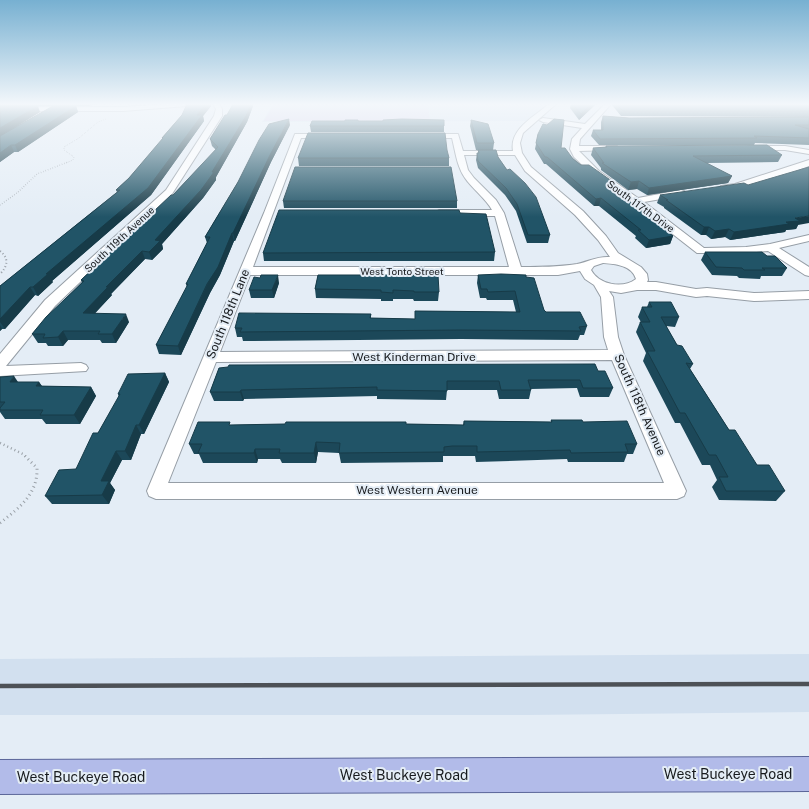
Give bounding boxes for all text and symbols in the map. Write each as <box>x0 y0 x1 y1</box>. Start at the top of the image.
street label: South 117th Drive <box>605 178 677 235</box>
street label: South 119th Avenue <box>82 203 157 274</box>
street label: West Tonto Street <box>360 265 444 277</box>
street label: South 118th Lane <box>204 267 252 361</box>
street label: West Kinderman Drive <box>352 350 476 364</box>
street label: South 118th Avenue <box>611 352 669 458</box>
street label: West Western Avenue <box>356 483 478 497</box>
street label: West Buckeye Road <box>664 766 792 782</box>
street label: West Buckeye Road <box>340 767 468 783</box>
street label: West Buckeye Road <box>17 769 145 785</box>

